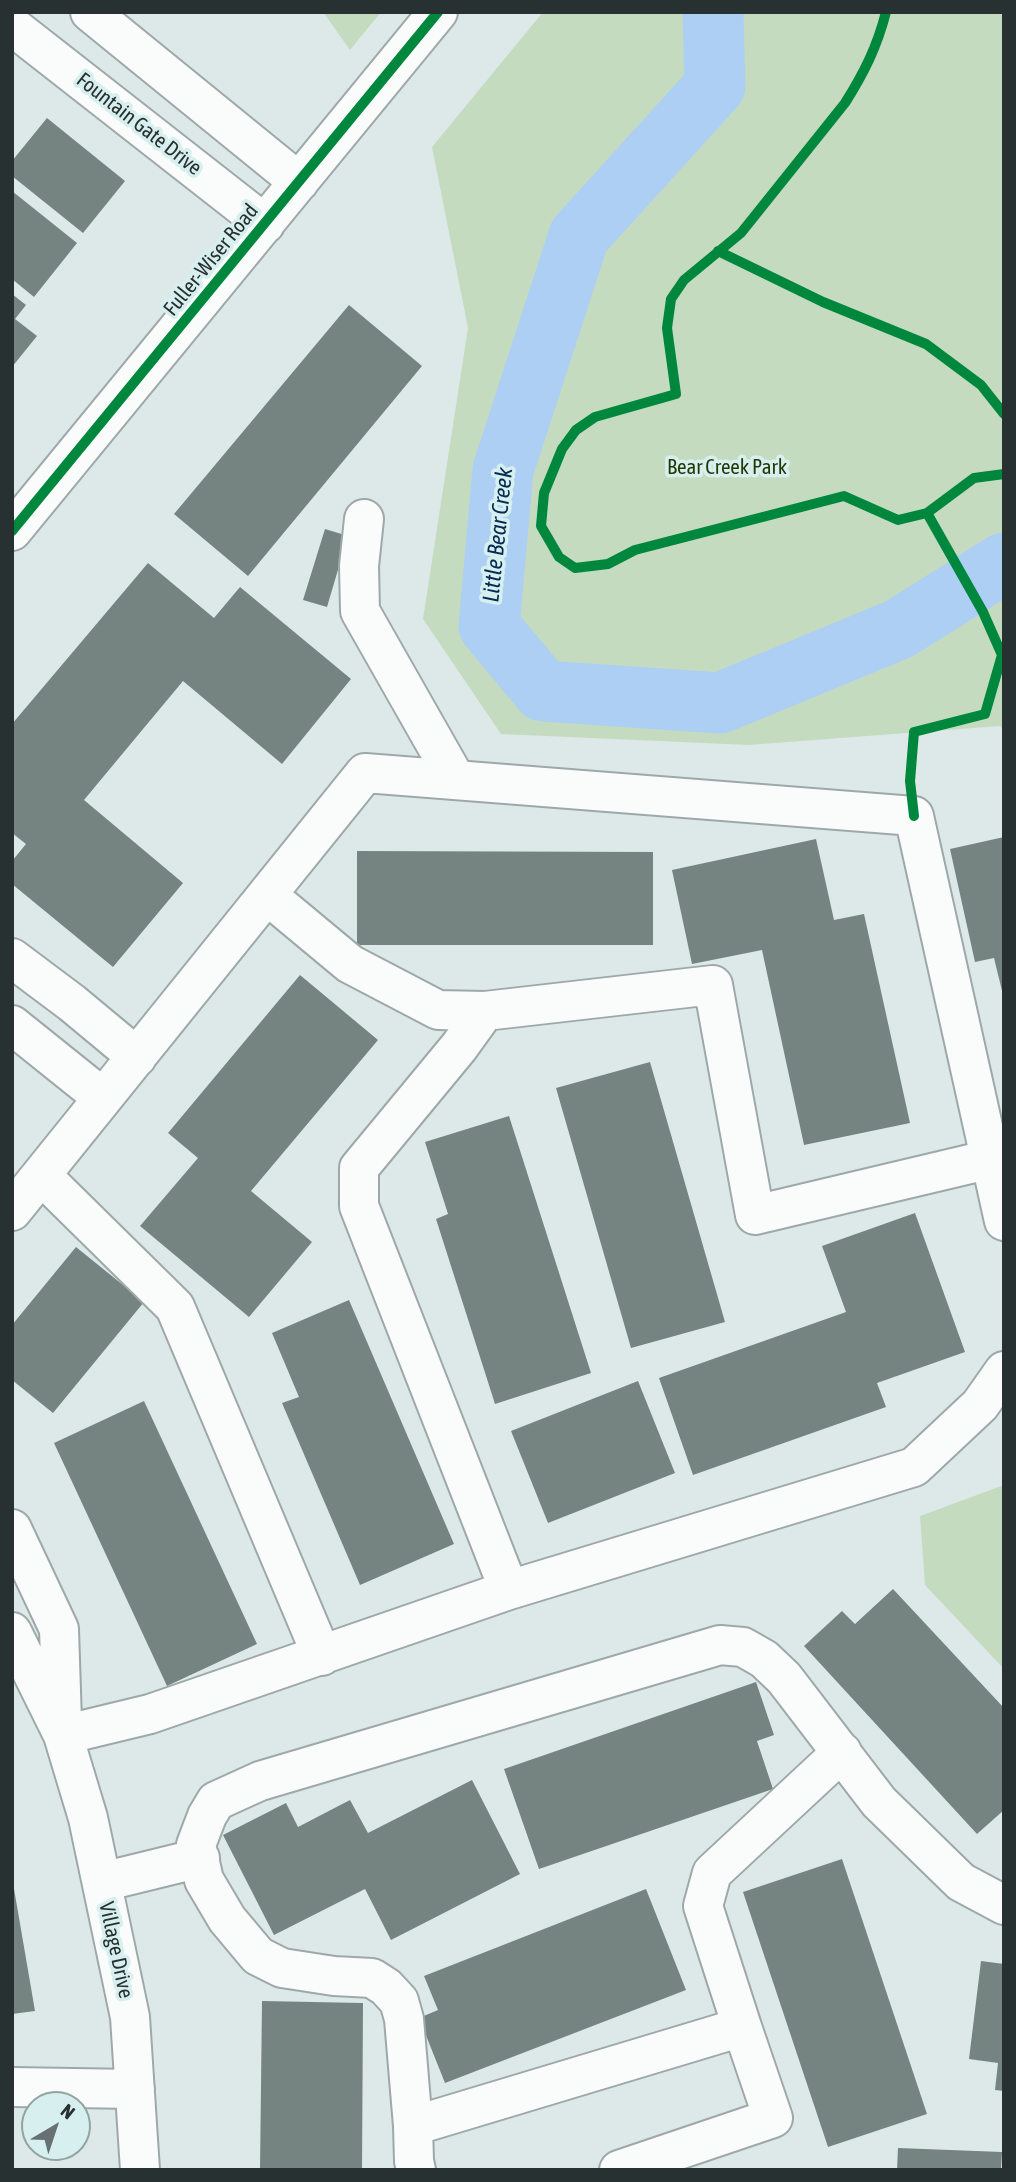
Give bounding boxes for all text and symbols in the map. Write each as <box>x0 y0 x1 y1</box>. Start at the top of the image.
street label: Fountain Gate Drive <box>71 67 207 181</box>
street label: Fuller-Wiser Road <box>158 199 264 321</box>
park label: Bear Creek Park <box>667 454 787 480</box>
water label: Little Bear Creek <box>477 466 519 604</box>
street label: Village Drive <box>94 1900 138 2000</box>
north arrow <box>21 2091 91 2161</box>
text: N <box>57 2099 79 2123</box>

